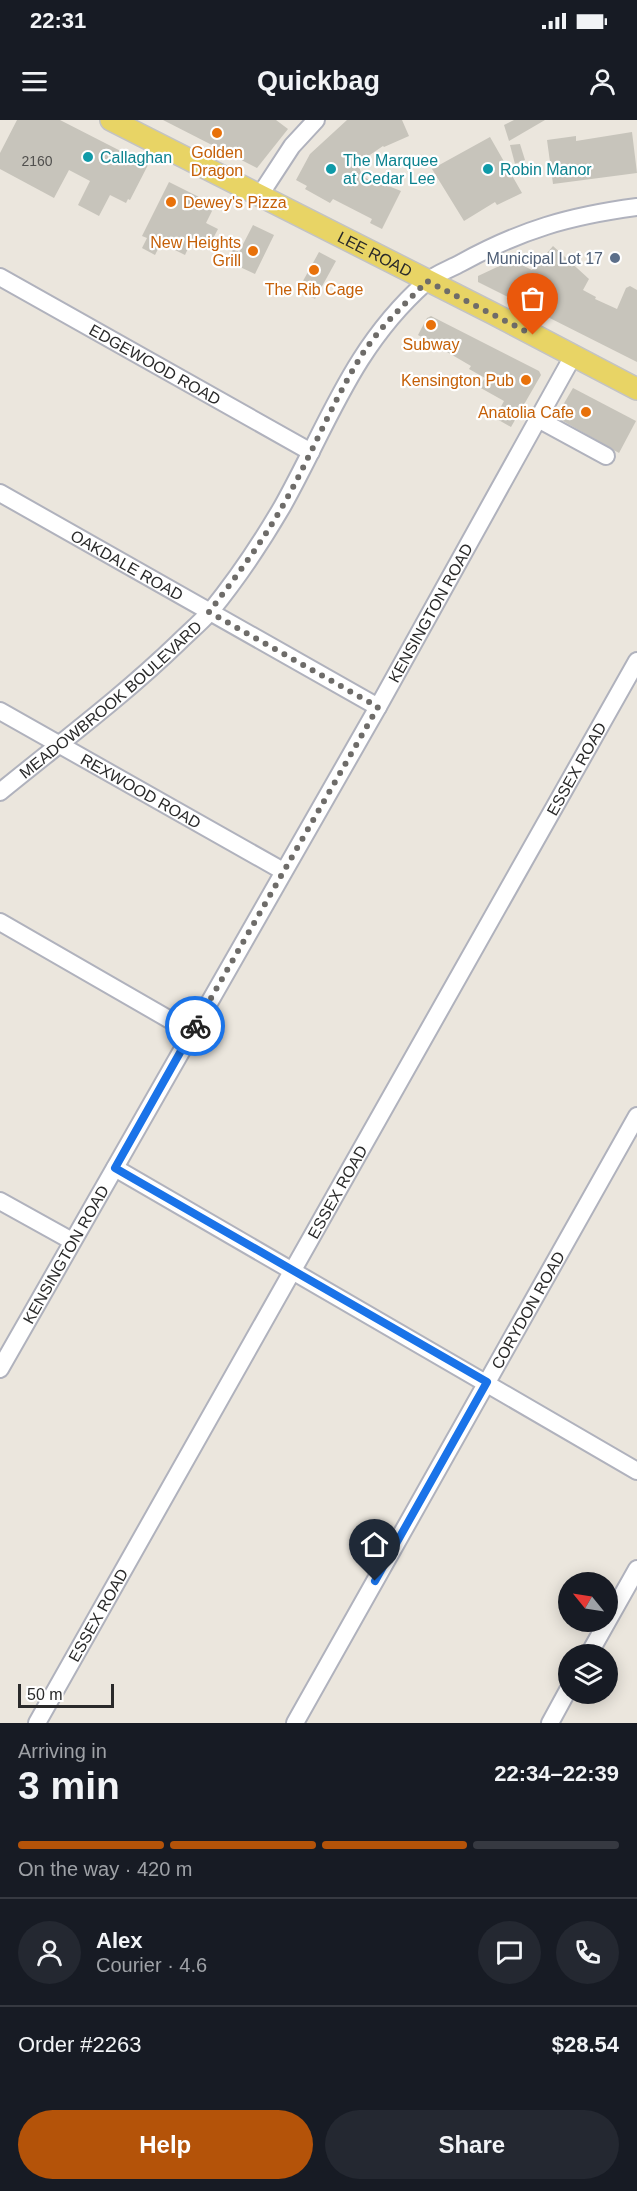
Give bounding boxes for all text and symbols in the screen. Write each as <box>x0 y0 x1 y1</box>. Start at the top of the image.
text: 22:31 <box>30 8 86 33</box>
icon: menu <box>18 65 51 98</box>
icon: person <box>586 65 619 98</box>
text: Quickbag <box>257 66 380 96</box>
marker: Golden Dragon <box>210 126 224 140</box>
place label: Golden Dragon <box>191 144 243 179</box>
place label: Callaghan <box>100 149 172 166</box>
marker: Callaghan <box>81 150 95 164</box>
place label: The Marquee at Cedar Lee <box>343 152 438 187</box>
house number: 2160 <box>21 153 53 169</box>
place label: Robin Manor <box>500 161 592 178</box>
marker: The Marquee at Cedar Lee <box>324 162 338 176</box>
marker: Robin Manor <box>481 162 495 176</box>
place label: Dewey's Pizza <box>183 194 287 211</box>
marker: Dewey's Pizza <box>164 195 178 209</box>
street label: LEE ROAD <box>335 228 415 280</box>
place label: New Heights Grill <box>150 234 241 269</box>
marker: New Heights Grill <box>246 244 260 258</box>
place label: Municipal Lot 17 <box>486 250 603 267</box>
marker: Municipal Lot 17 <box>608 251 622 265</box>
marker: The Rib Cage <box>307 263 321 277</box>
pin <box>507 273 558 335</box>
place label: The Rib Cage <box>265 281 363 298</box>
icon: bag <box>516 282 549 315</box>
marker: Subway <box>424 318 438 332</box>
street label: EDGEWOOD ROAD <box>87 321 224 408</box>
place label: Subway <box>403 336 459 353</box>
place label: Kensington Pub <box>401 372 514 389</box>
marker: Kensington Pub <box>519 373 533 387</box>
place label: Anatolia Cafe <box>478 404 574 421</box>
marker: Anatolia Cafe <box>579 405 593 419</box>
street label: OAKDALE ROAD <box>68 526 186 603</box>
street label: KENSINGTON ROAD <box>385 540 476 685</box>
street label: MEADOWBROOK BOULEVARD <box>16 617 205 782</box>
street label: ESSEX ROAD <box>543 719 609 818</box>
street label: REXWOOD ROAD <box>78 750 204 831</box>
courier <box>165 996 225 1056</box>
icon: bike <box>179 1010 212 1043</box>
street label: ESSEX ROAD <box>304 1142 370 1241</box>
street label: KENSINGTON ROAD <box>19 1182 112 1326</box>
street label: CORYDON ROAD <box>488 1248 568 1372</box>
pin <box>349 1519 400 1581</box>
icon: home <box>358 1528 391 1561</box>
street label: ESSEX ROAD <box>65 1566 131 1665</box>
north arrow <box>558 1572 618 1632</box>
map controls <box>558 1572 618 1704</box>
button: layers <box>558 1644 618 1704</box>
scale bar <box>18 1681 114 1708</box>
text: 50 m <box>27 1686 63 1703</box>
text: Arriving in <box>18 1740 107 1762</box>
text: 22:34–22:39 <box>494 1761 619 1786</box>
text: 3 min <box>18 1764 120 1807</box>
text: On the way · 420 m <box>18 1858 193 1880</box>
button: person <box>18 1921 81 1984</box>
button: chat <box>478 1921 541 1984</box>
button: phone <box>556 1921 619 1984</box>
text: Alex <box>96 1928 142 1953</box>
text: Courier · 4.6 <box>96 1954 207 1976</box>
text: Order #2263 <box>18 2032 142 2057</box>
text: $28.54 <box>552 2032 619 2057</box>
button: Help <box>18 2110 313 2179</box>
button: Share <box>325 2110 619 2179</box>

